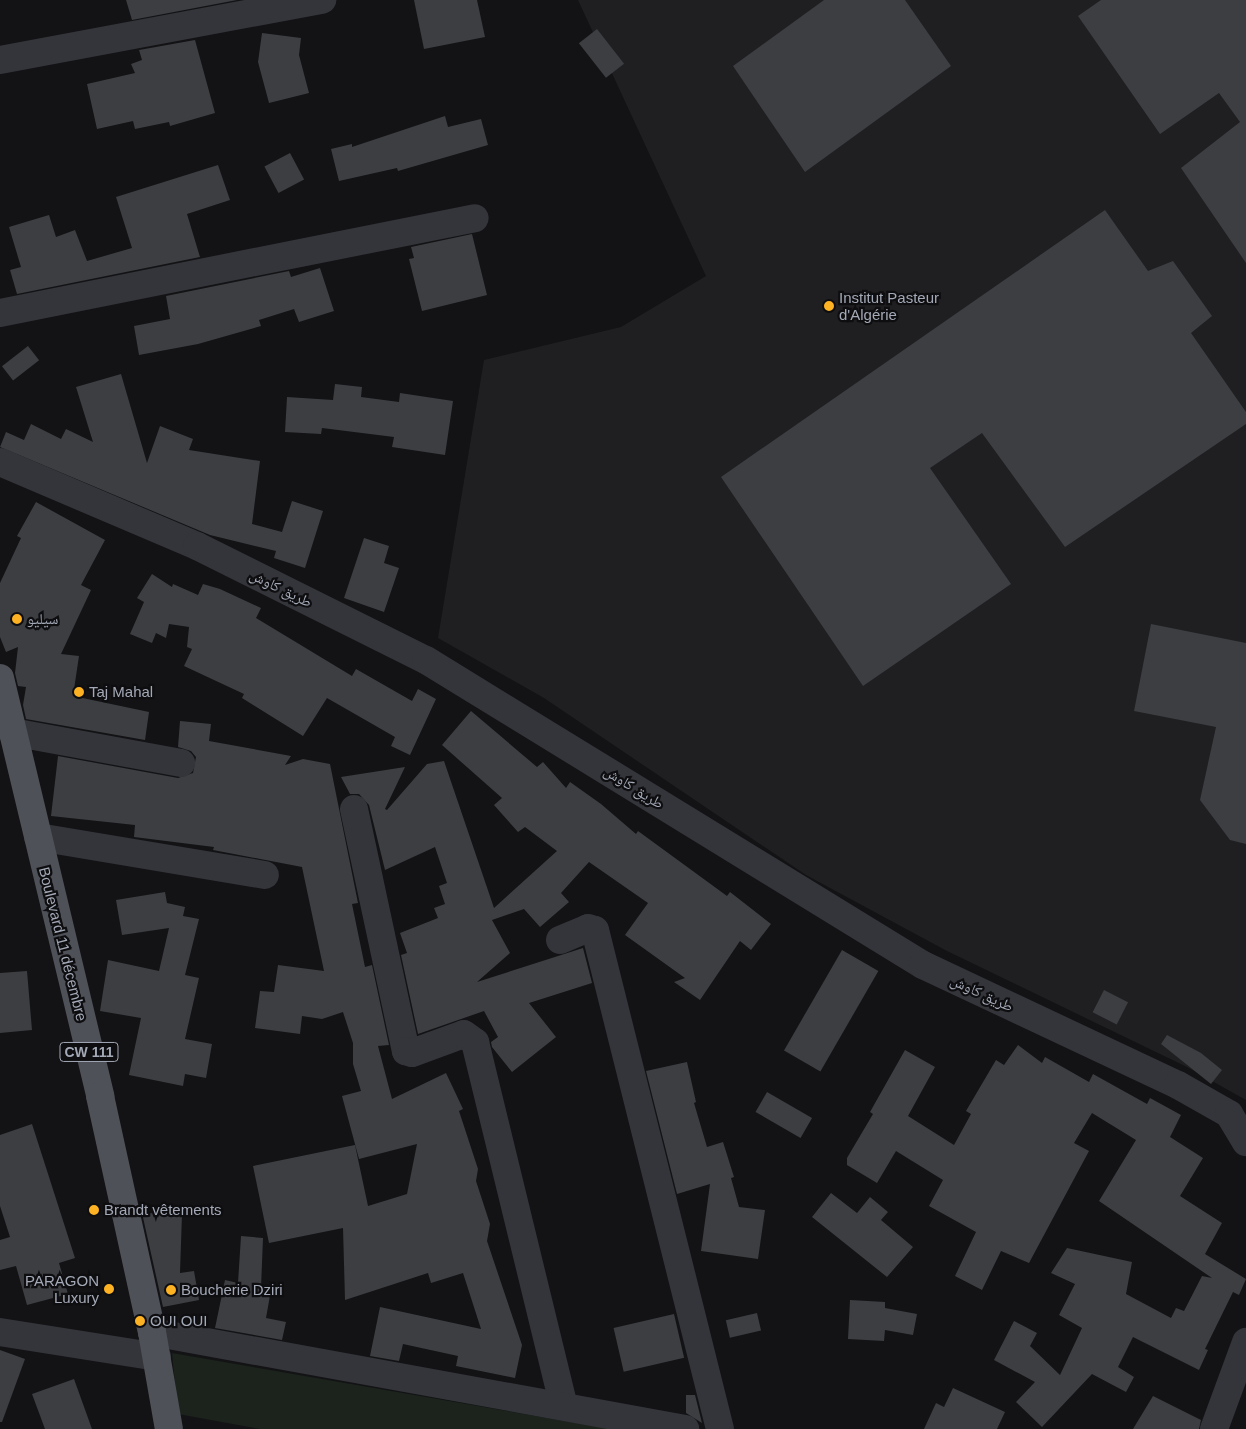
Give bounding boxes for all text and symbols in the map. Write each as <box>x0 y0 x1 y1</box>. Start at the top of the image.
place label: Institut Pasteur d'Algérie <box>839 288 939 323</box>
marker: Institut Pasteur d'Algérie <box>823 300 835 312</box>
street label: طريق كاوش <box>247 565 315 611</box>
place label: سيليو <box>27 610 58 628</box>
marker: سيليو <box>11 613 23 625</box>
place label: Taj Mahal <box>89 683 153 701</box>
marker: Taj Mahal <box>73 686 85 698</box>
street label: طريق كاوش <box>601 762 667 812</box>
street label: Boulevard 11 décembre <box>35 865 91 1023</box>
street label: طريق كاوش <box>948 971 1016 1015</box>
road number: CW 111 <box>59 1040 119 1064</box>
place label: Brandt vêtements <box>104 1201 222 1219</box>
marker: Brandt vêtements <box>88 1204 100 1216</box>
place label: PARAGON Luxury <box>25 1271 99 1306</box>
place label: Boucherie Dziri <box>181 1281 283 1299</box>
marker: PARAGON Luxury <box>103 1283 115 1295</box>
marker: Boucherie Dziri <box>165 1284 177 1296</box>
place label: OUI OUI <box>150 1312 208 1330</box>
marker: OUI OUI <box>134 1315 146 1327</box>

